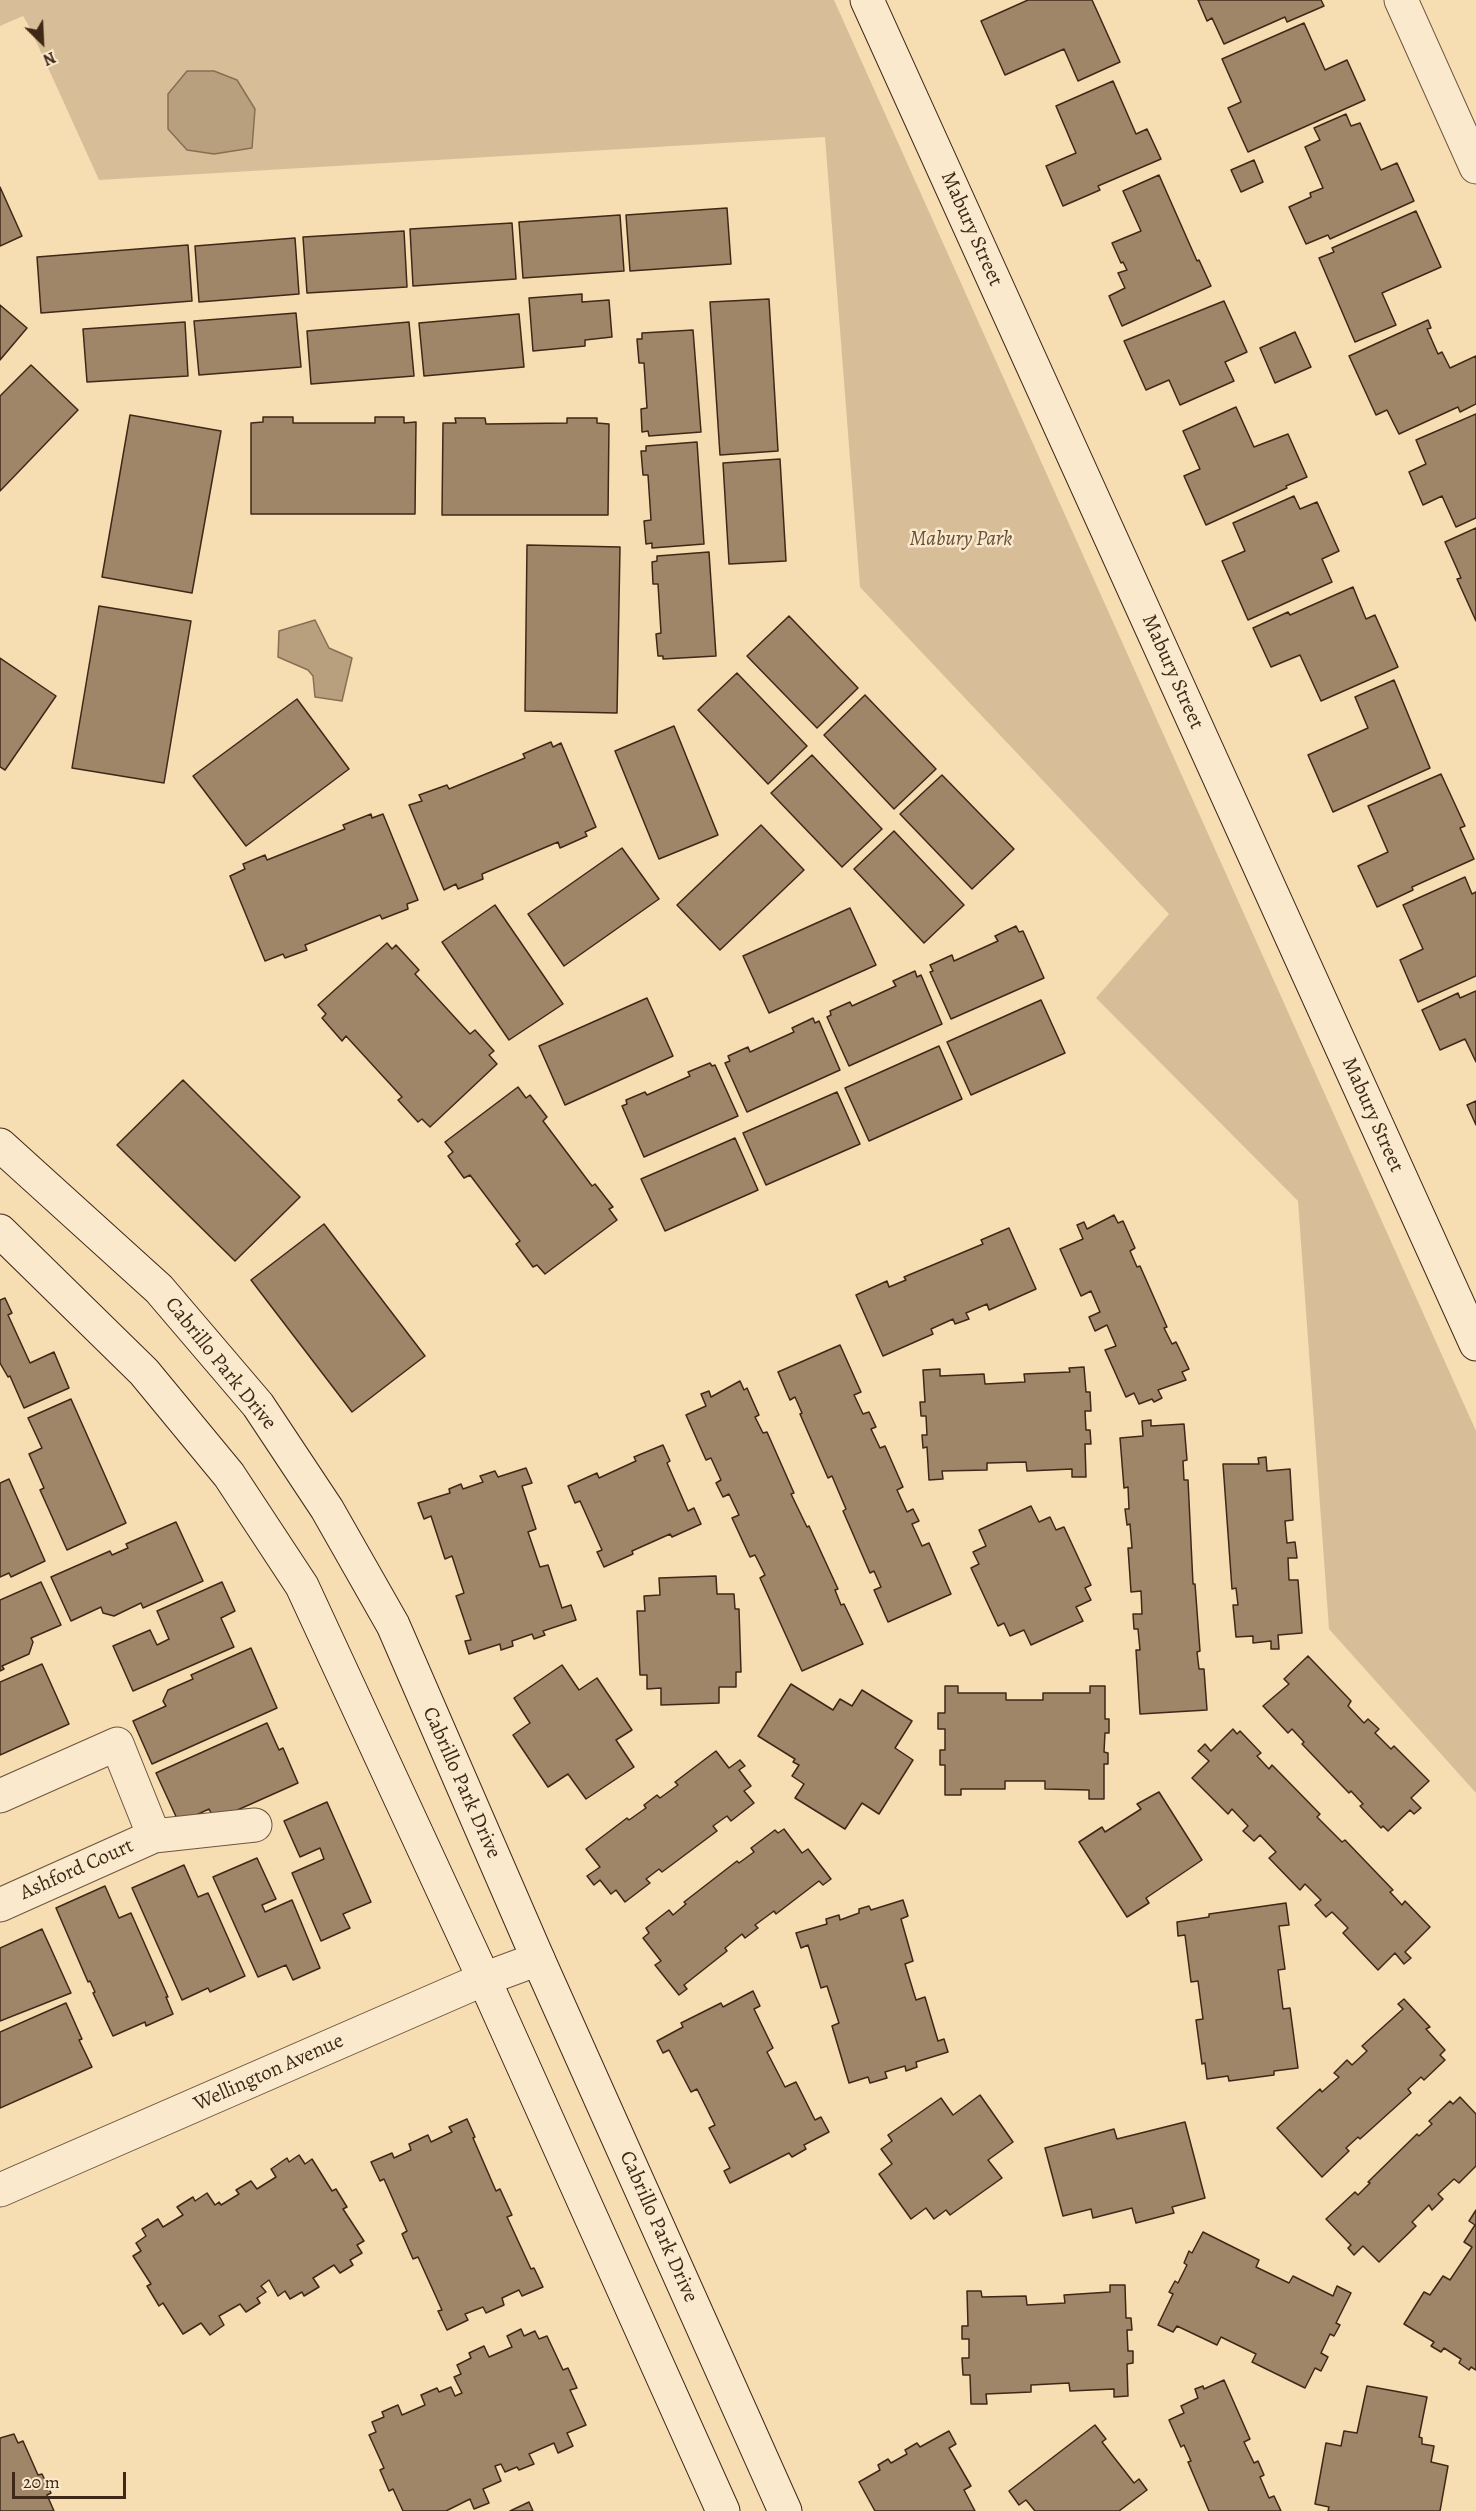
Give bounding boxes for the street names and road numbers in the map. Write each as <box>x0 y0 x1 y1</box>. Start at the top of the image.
street label: Mabury Street <box>934 168 1008 290</box>
street label: Mabury Street <box>1135 611 1209 733</box>
street label: Mabury Street <box>1335 1054 1409 1176</box>
street label: Cabrillo Park Drive <box>159 1293 281 1435</box>
street label: Cabrillo Park Drive <box>416 1703 506 1863</box>
street label: Ashford Court <box>16 1834 138 1906</box>
street label: Wellington Avenue <box>190 2029 348 2117</box>
street label: Cabrillo Park Drive <box>613 2147 703 2307</box>

